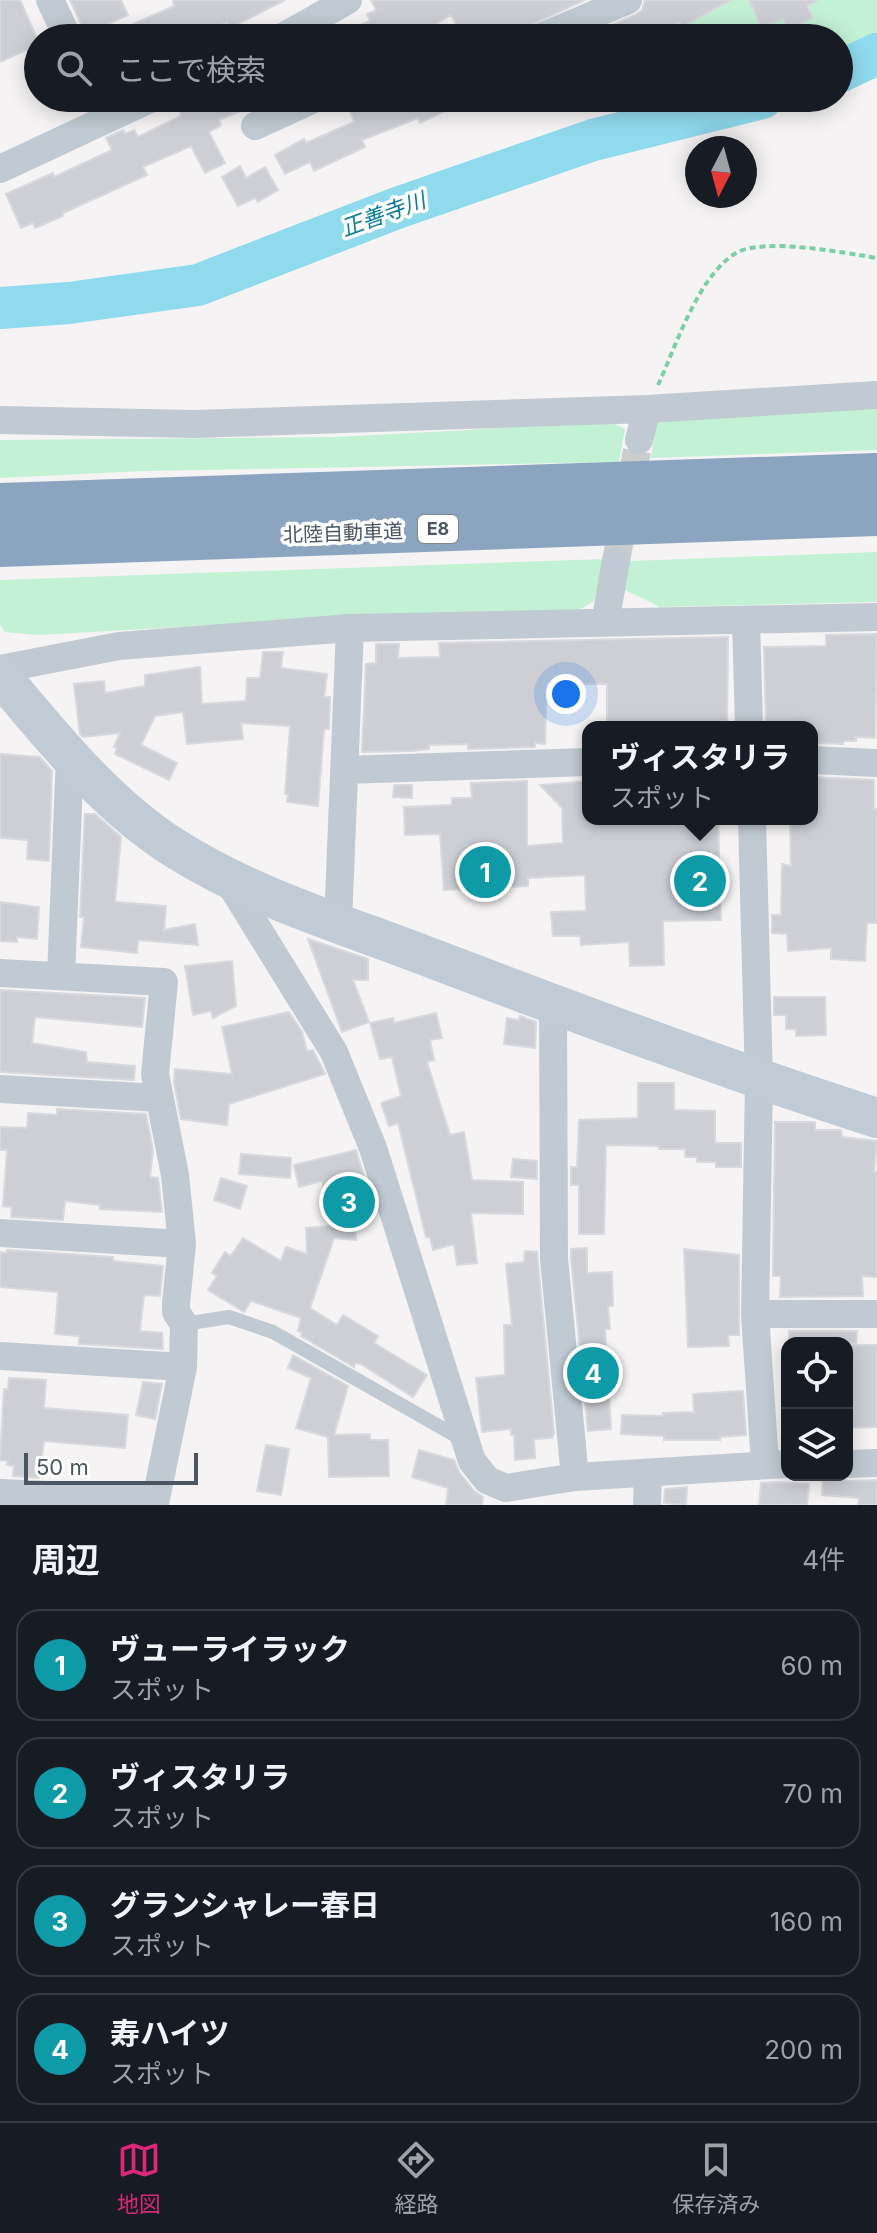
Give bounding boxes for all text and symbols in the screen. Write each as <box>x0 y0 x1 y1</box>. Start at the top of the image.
search box <box>24 24 853 112</box>
icon: search <box>52 46 96 90</box>
text: ここで検索 <box>116 52 266 88</box>
north arrow <box>685 136 757 208</box>
water label: 正善寺川 <box>337 186 431 241</box>
road number: E8 <box>418 515 458 543</box>
street label: 北陸自動車道 <box>283 519 403 547</box>
your location <box>546 674 586 714</box>
popup <box>582 721 818 825</box>
text: ヴィスタリラ <box>610 739 790 775</box>
text: スポット <box>610 782 714 813</box>
pin: 1 <box>459 842 511 902</box>
pin: 2 <box>674 851 726 911</box>
pin: 3 <box>323 1172 375 1232</box>
map controls <box>781 1337 853 1481</box>
button: locate <box>781 1337 853 1409</box>
pin: 4 <box>567 1343 619 1403</box>
button: layers <box>781 1409 853 1481</box>
scale bar <box>24 1449 198 1485</box>
text: 50 m <box>36 1454 89 1480</box>
text: 周辺 <box>32 1539 100 1580</box>
text: 4件 <box>802 1544 845 1575</box>
text: ヴューライラック <box>110 1631 350 1667</box>
text: 1 <box>54 1650 66 1681</box>
text: 60 m <box>780 1650 843 1681</box>
text: スポット <box>110 1674 214 1705</box>
text: ヴィスタリラ <box>110 1759 290 1795</box>
text: 2 <box>52 1778 68 1809</box>
text: 70 m <box>782 1778 843 1809</box>
text: スポット <box>110 1802 214 1833</box>
text: グランシャレー春日 <box>110 1887 380 1923</box>
text: 3 <box>52 1906 68 1937</box>
text: 160 m <box>770 1906 843 1937</box>
text: スポット <box>110 1930 214 1961</box>
text: 寿ハイツ <box>110 2015 229 2051</box>
text: 4 <box>51 2034 69 2065</box>
text: 200 m <box>764 2034 843 2065</box>
text: スポット <box>110 2058 214 2089</box>
tab: 地図 <box>117 2138 161 2218</box>
tab: 経路 <box>394 2138 438 2218</box>
tab: 保存済み <box>672 2138 760 2218</box>

